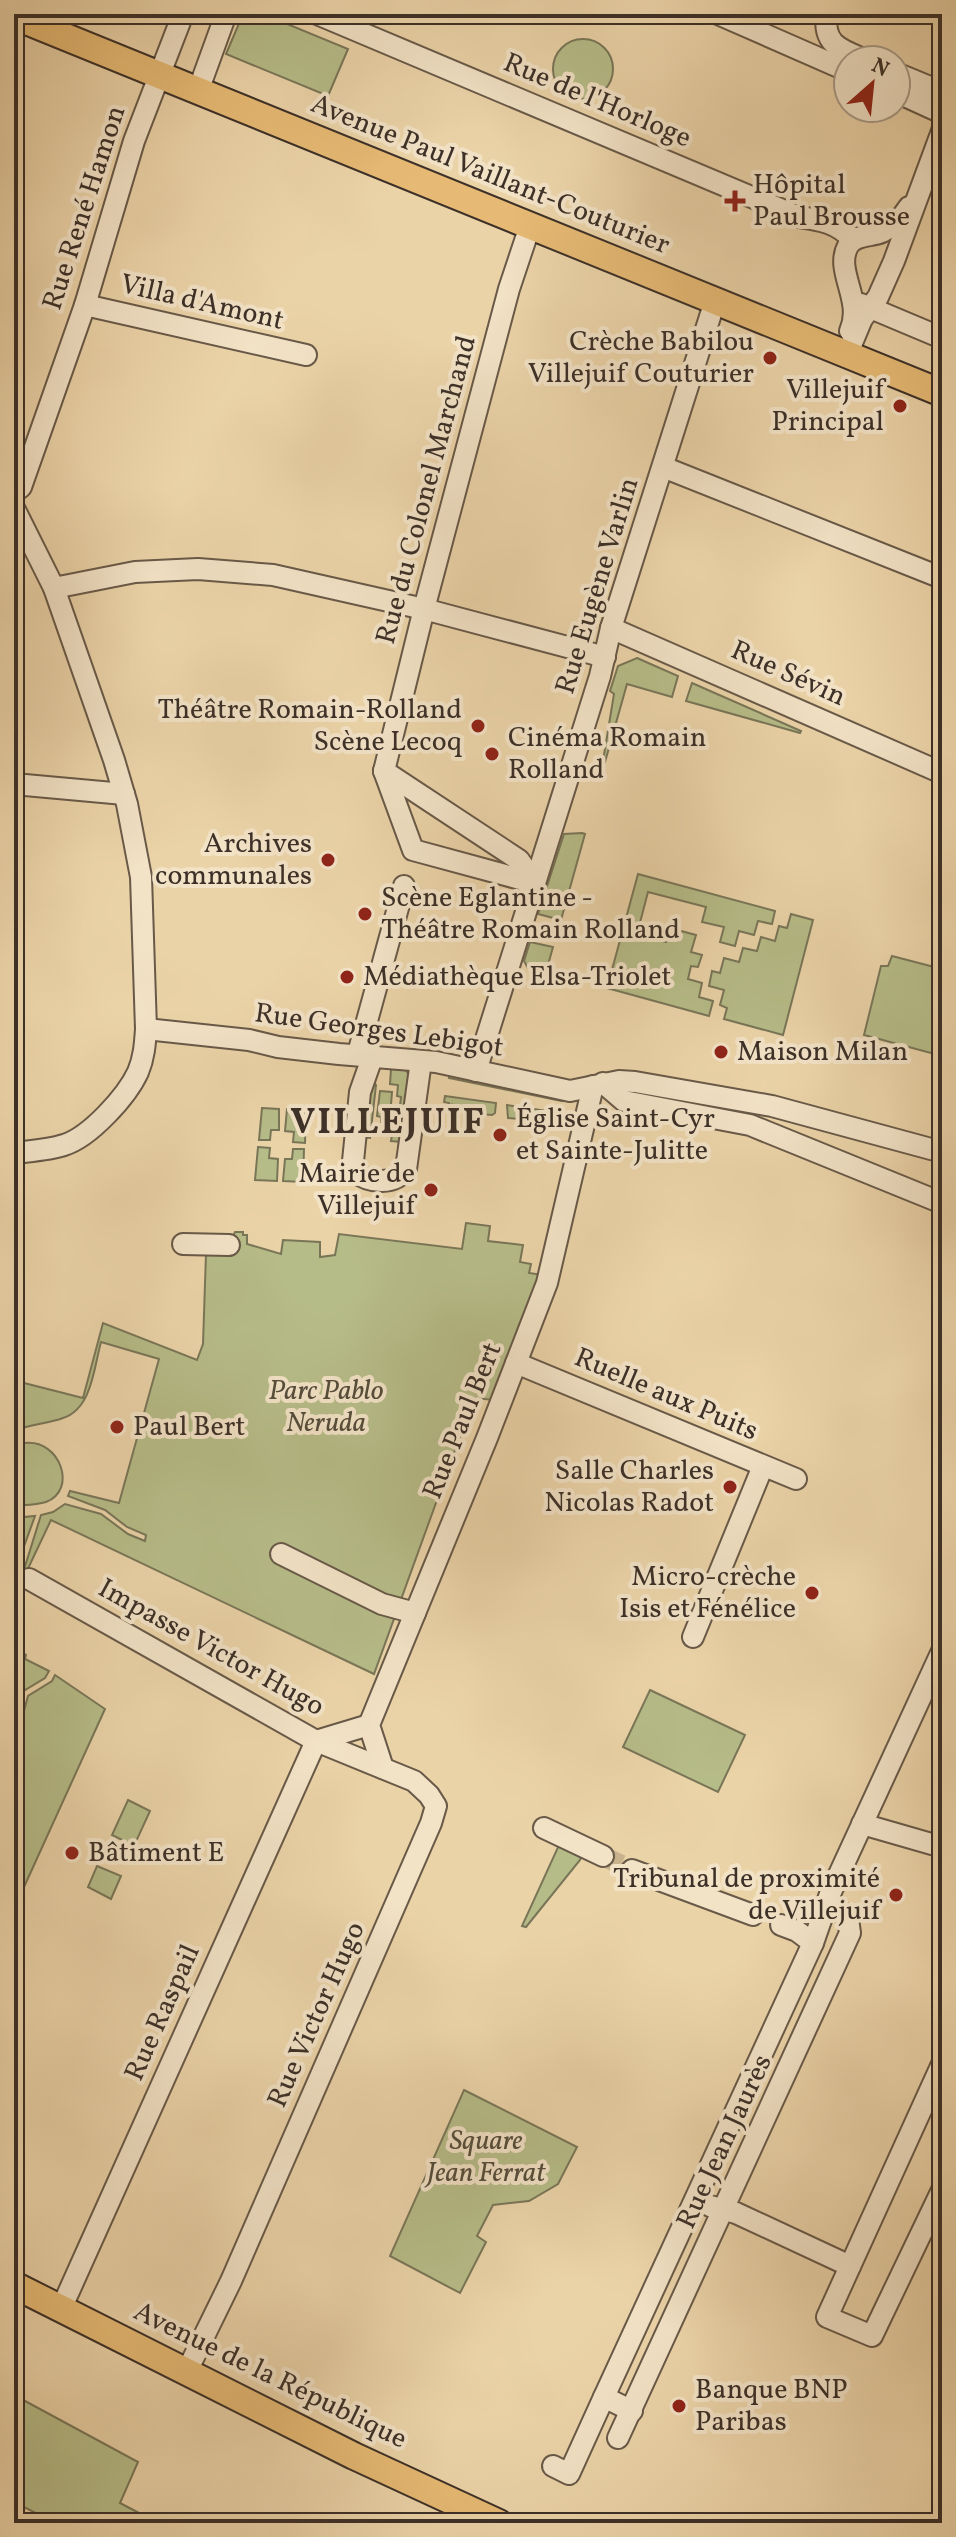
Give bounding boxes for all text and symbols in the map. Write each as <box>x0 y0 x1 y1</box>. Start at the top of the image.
street label: Rue de l'Horloge <box>497 44 697 158</box>
north arrow <box>832 44 912 124</box>
text: N <box>866 51 894 86</box>
street label: Avenue Paul Vaillant-Couturier <box>305 85 676 265</box>
street label: Rue René Hamon <box>34 101 136 315</box>
place label: Hôpital Paul Brousse <box>753 166 910 237</box>
marker: Hôpital Paul Brousse <box>724 190 746 212</box>
street label: Villa d'Amont <box>116 265 288 341</box>
place label: Crèche Babilou Villejuif Couturier <box>528 323 754 394</box>
street label: Rue du Colonel Marchand <box>367 331 487 649</box>
marker: Crèche Babilou Villejuif Couturier <box>761 349 779 367</box>
place label: Villejuif Principal <box>772 371 886 442</box>
marker: Villejuif Principal <box>891 397 909 415</box>
street label: Rue Eugène Varlin <box>547 473 649 699</box>
street label: Rue Sévin <box>724 631 852 717</box>
place label: Théâtre Romain-Rolland Scène Lecoq <box>158 691 463 762</box>
marker: Théâtre Romain-Rolland Scène Lecoq <box>469 717 487 735</box>
place label: Cinéma Romain Rolland <box>508 719 706 790</box>
marker: Cinéma Romain Rolland <box>483 745 501 763</box>
place label: Archives communales <box>155 825 312 896</box>
marker: Archives communales <box>319 851 337 869</box>
place label: Scène Eglantine - Théâtre Romain Rolland <box>381 879 680 950</box>
marker: Scène Eglantine - Théâtre Romain Rolland <box>356 905 374 923</box>
place label: Médiathèque Elsa-Triolet <box>363 958 671 997</box>
marker: Médiathèque Elsa-Triolet <box>338 968 356 986</box>
street label: Rue Georges Lebigot <box>252 994 506 1068</box>
place label: Maison Milan <box>737 1033 908 1072</box>
marker: Maison Milan <box>712 1043 730 1061</box>
district label: VILLEJUIF <box>290 1099 486 1149</box>
place label: Église Saint-Cyr et Sainte-Julitte <box>516 1100 715 1171</box>
marker: Église Saint-Cyr et Sainte-Julitte <box>491 1126 509 1144</box>
place label: Mairie de Villejuif <box>298 1155 417 1226</box>
marker: Mairie de Villejuif <box>422 1181 440 1199</box>
street label: Rue Paul Bert <box>414 1337 512 1505</box>
street label: Ruelle aux Puits <box>568 1339 764 1451</box>
park label: Parc Pablo Neruda <box>268 1372 384 1443</box>
place label: Paul Bert <box>133 1408 245 1447</box>
marker: Paul Bert <box>108 1418 126 1436</box>
place label: Salle Charles Nicolas Radot <box>544 1452 714 1523</box>
marker: Salle Charles Nicolas Radot <box>721 1478 739 1496</box>
place label: Micro-crèche Isis et Fénélice <box>619 1558 796 1629</box>
street label: Impasse Victor Hugo <box>91 1570 331 1726</box>
marker: Micro-crèche Isis et Fénélice <box>803 1584 821 1602</box>
place label: Bâtiment E <box>88 1834 224 1873</box>
marker: Bâtiment E <box>63 1844 81 1862</box>
place label: Tribunal de proximité de Villejuif <box>613 1860 882 1931</box>
marker: Tribunal de proximité de Villejuif <box>887 1886 905 1904</box>
street label: Rue Victor Hugo <box>259 1916 375 2114</box>
street label: Rue Raspail <box>116 1939 210 2087</box>
street label: Rue Jean Jaurès <box>667 2048 783 2236</box>
park label: Square Jean Ferrat <box>424 2122 546 2193</box>
street label: Avenue de la République <box>127 2293 413 2459</box>
place label: Banque BNP Paribas <box>695 2371 848 2442</box>
marker: Banque BNP Paribas <box>670 2397 688 2415</box>

